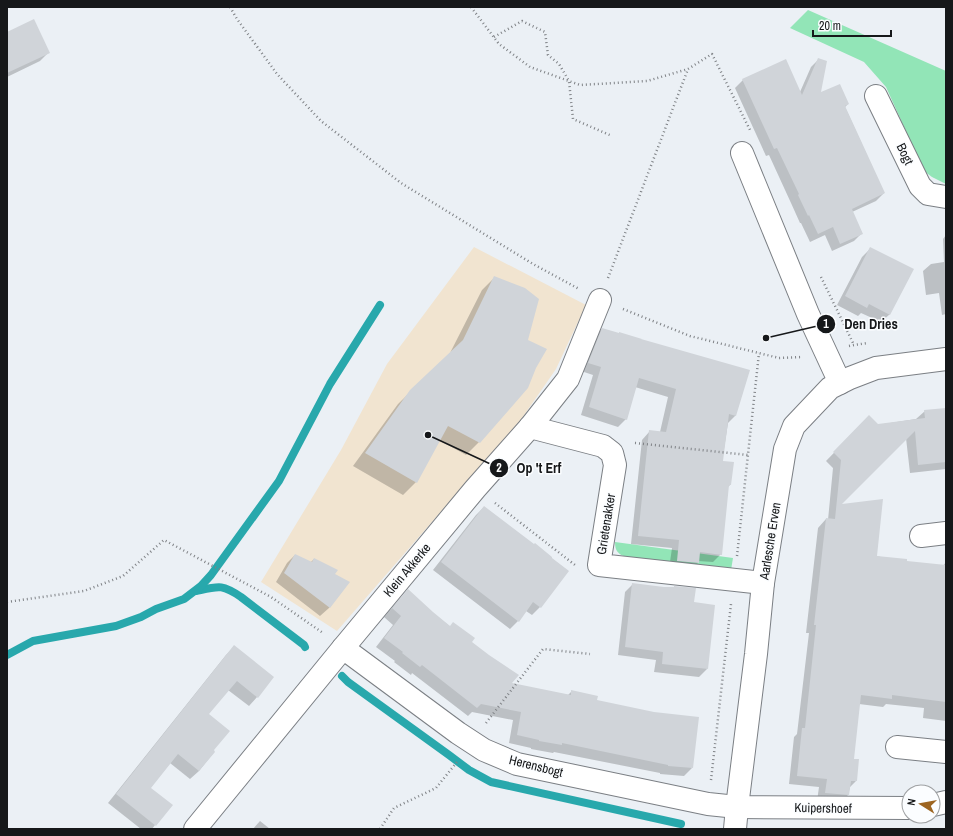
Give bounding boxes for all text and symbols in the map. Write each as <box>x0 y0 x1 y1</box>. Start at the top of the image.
scale bar <box>813 12 891 38</box>
text: 20 m <box>819 18 841 34</box>
street label: Bogt <box>893 140 917 168</box>
callout: Den Dries <box>816 311 906 337</box>
text: Den Dries <box>844 315 898 333</box>
text: 1 <box>823 316 829 332</box>
callout: Op 't Erf <box>489 455 570 481</box>
text: Op 't Erf <box>517 459 562 477</box>
text: 2 <box>496 460 502 476</box>
street label: Grietenakker <box>593 492 619 556</box>
street label: Aarlesche Erven <box>755 501 785 582</box>
street label: Klein Akkerke <box>380 540 435 600</box>
street label: Herensbogt <box>507 751 565 781</box>
north arrow <box>901 784 941 824</box>
text: N <box>904 798 919 807</box>
street label: Kuipershoef <box>794 799 852 817</box>

